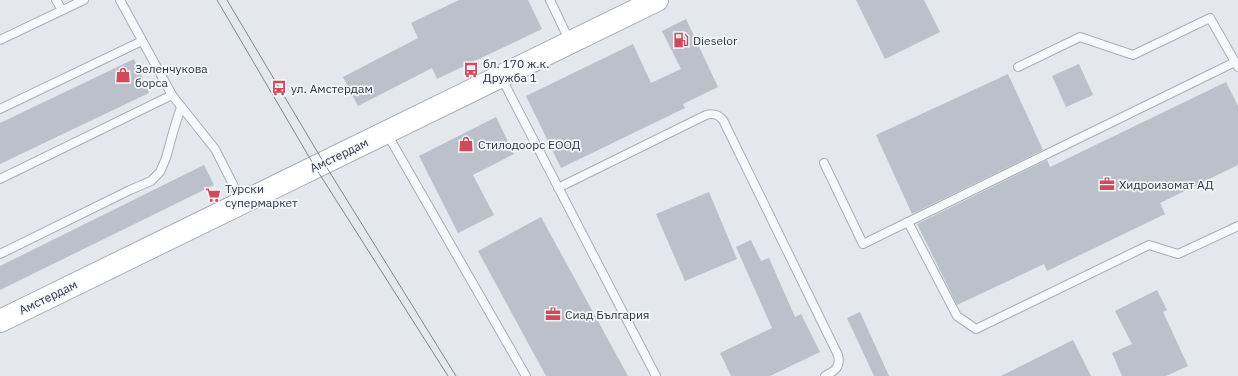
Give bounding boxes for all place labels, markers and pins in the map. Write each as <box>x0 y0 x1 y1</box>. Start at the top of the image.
fuel station icon: Dieselor <box>672 31 690 49</box>
place label: Dieselor <box>693 33 738 48</box>
place label: бл. 170 ж.к. Дружба 1 <box>483 56 549 85</box>
place label: Зеленчукова борса <box>135 61 208 90</box>
bus stop icon: бл. 170 ж.к. Дружба 1 <box>462 61 480 79</box>
shop icon: Зеленчукова борса <box>114 66 132 84</box>
bus stop icon: ул. Амстердам <box>270 79 288 97</box>
place label: ул. Амстердам <box>291 81 373 96</box>
shop icon: Стилодоорс ЕООД <box>457 135 475 153</box>
place label: Стилодоорс ЕООД <box>478 137 581 152</box>
office icon: Хидроизомат АД <box>1098 175 1116 193</box>
place label: Хидроизомат АД <box>1119 177 1214 192</box>
place label: Турски супермаркет <box>225 181 298 210</box>
supermarket icon: Турски супермаркет <box>204 186 222 204</box>
office icon: Сиад България <box>544 305 562 323</box>
place label: Сиад България <box>565 307 649 322</box>

